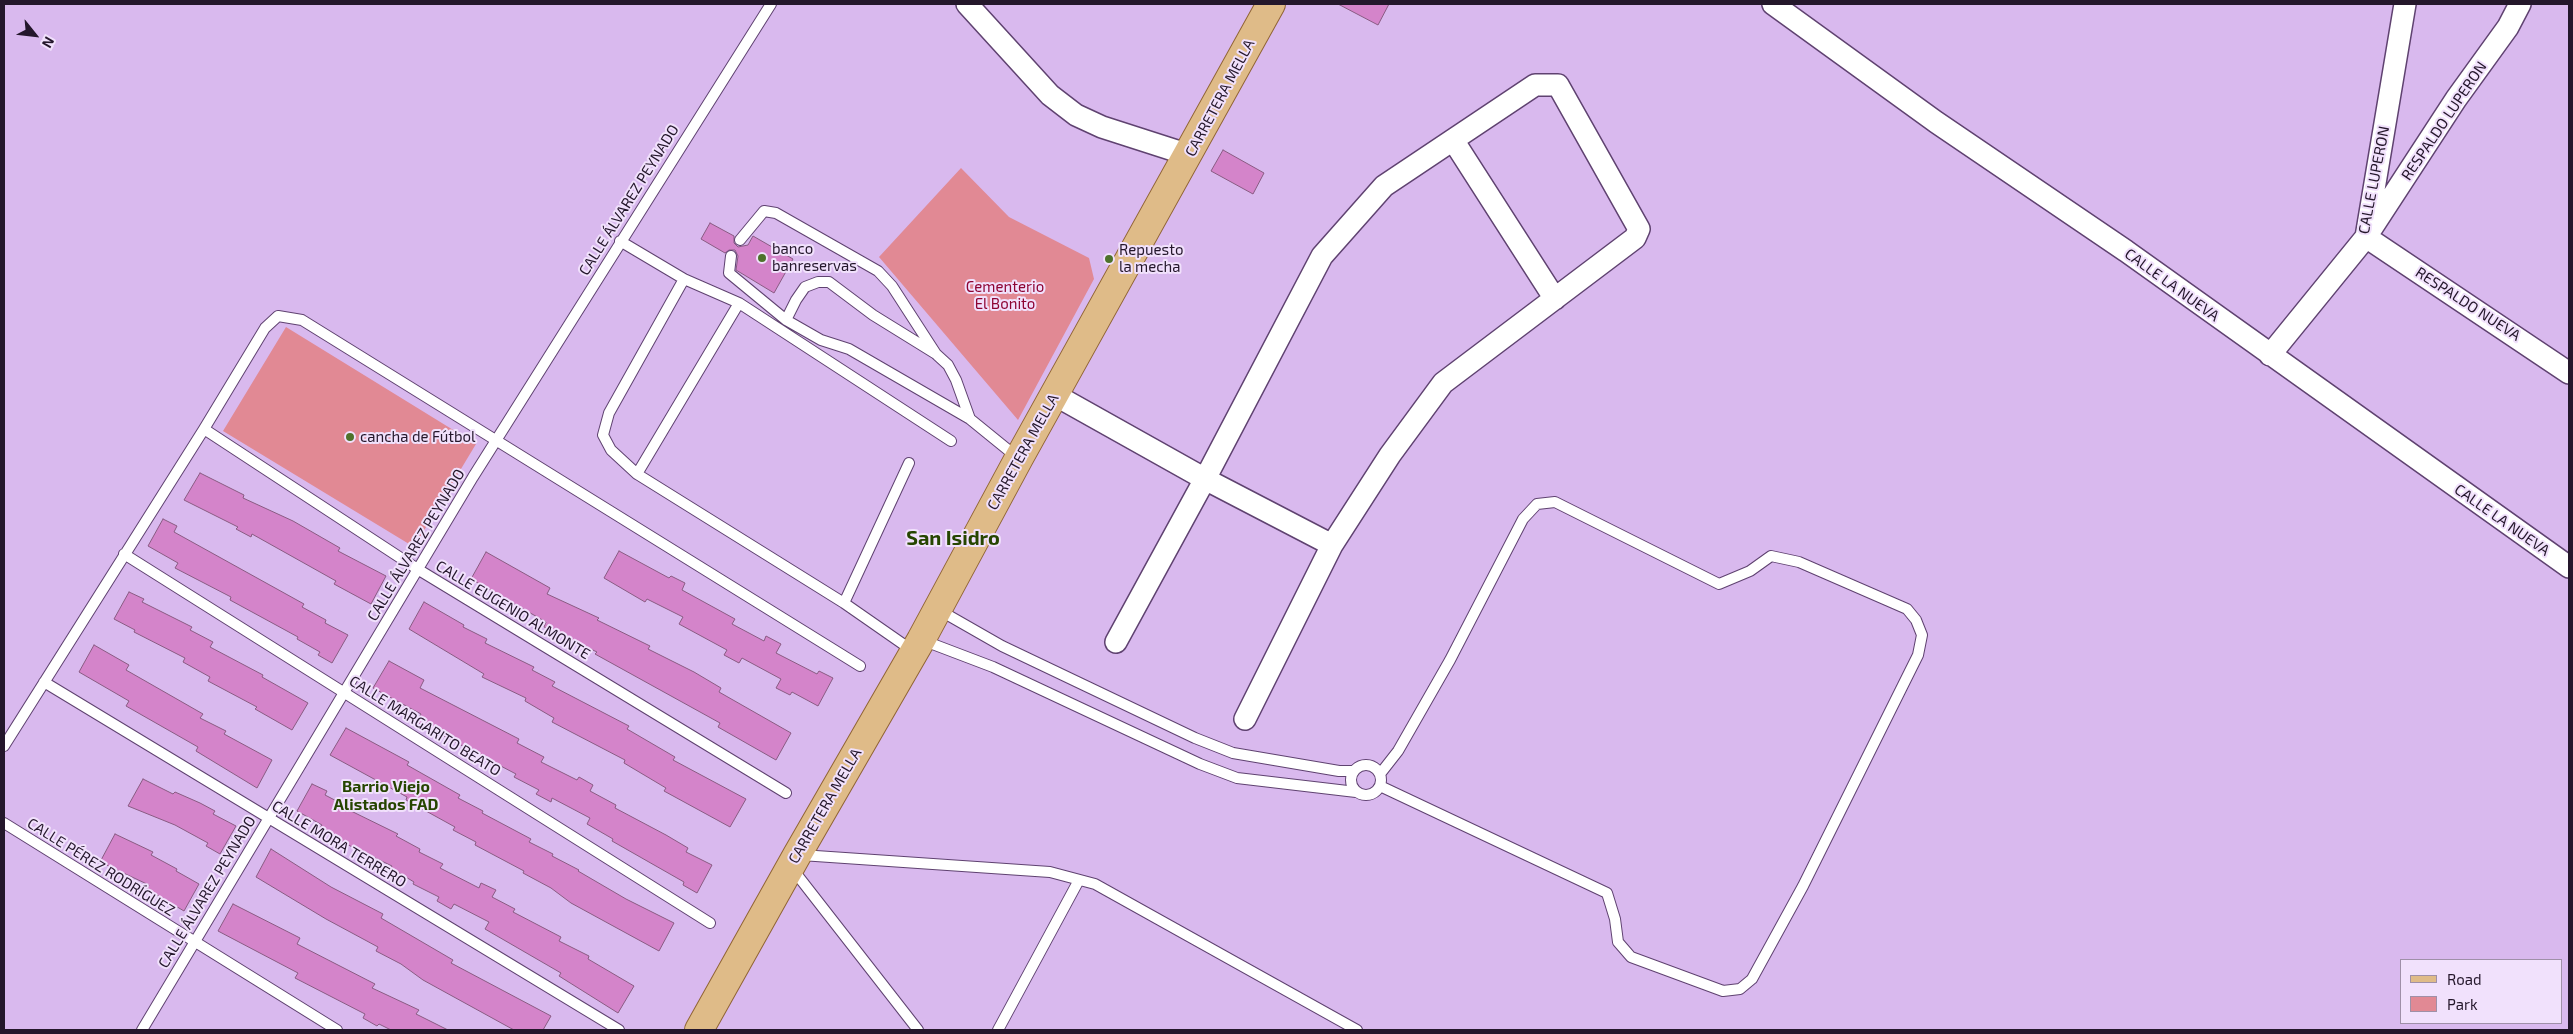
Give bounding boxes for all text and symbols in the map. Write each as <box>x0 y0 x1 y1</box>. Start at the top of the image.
north arrow <box>10 10 60 60</box>
text: N <box>39 34 58 51</box>
street label: CARRETERA MELLA <box>1181 36 1259 160</box>
street label: RESPALDO LUPERON <box>2398 58 2490 184</box>
street label: CALLE ÁLVAREZ PEYNADO <box>575 121 683 279</box>
street label: CALLE LUPERON <box>2355 124 2393 236</box>
place label: banco banreservas <box>772 240 857 275</box>
place label: Repuesto la mecha <box>1119 241 1183 276</box>
street label: CALLE LA NUEVA <box>2121 245 2223 325</box>
marker: banco banreservas <box>756 252 768 264</box>
marker: Repuesto la mecha <box>1103 253 1115 265</box>
street label: RESPALDO NUEVA <box>2412 263 2524 345</box>
park label: Cementerio El Bonito <box>966 278 1044 313</box>
street label: CARRETERA MELLA <box>984 391 1062 513</box>
place label: cancha de Fútbol <box>360 428 476 446</box>
marker: cancha de Fútbol <box>344 431 356 443</box>
street label: CALLE ÁLVAREZ PEYNADO <box>363 466 469 624</box>
street label: CALLE LA NUEVA <box>2451 480 2553 560</box>
district label: San Isidro <box>906 526 1000 550</box>
street label: CALLE EUGENIO ALMONTE <box>432 557 594 663</box>
street label: CALLE MARGARITO BEATO <box>346 672 504 780</box>
street label: CARRETERA MELLA <box>785 745 865 867</box>
district label: Barrio Viejo Alistados FAD <box>334 777 438 815</box>
street label: CALLE MORA TERRERO <box>269 797 409 891</box>
street label: CALLE ÁLVAREZ PEYNADO <box>154 813 260 971</box>
street label: CALLE PÉREZ RODRÍGUEZ <box>24 814 178 920</box>
legend <box>2400 959 2563 1024</box>
text: Road <box>2447 970 2482 988</box>
text: Park <box>2447 995 2478 1013</box>

